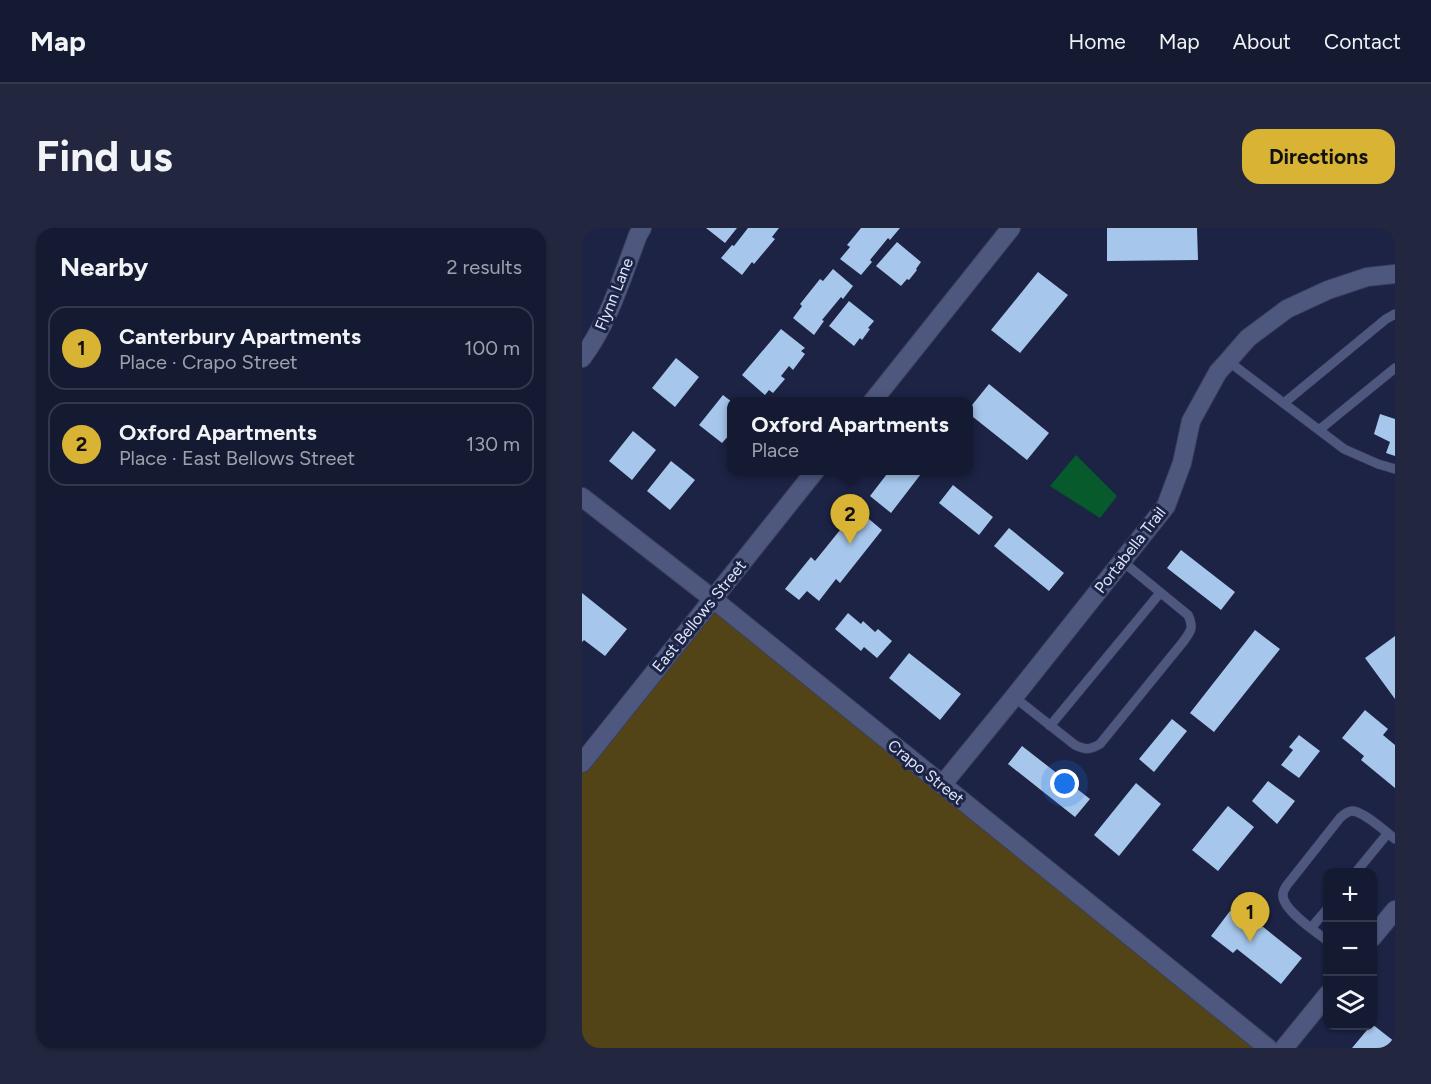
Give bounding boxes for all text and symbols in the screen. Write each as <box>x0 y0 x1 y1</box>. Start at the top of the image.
text: Map <box>30 24 86 58</box>
text: Home <box>1069 29 1126 54</box>
text: Map <box>1159 29 1200 54</box>
text: About <box>1233 29 1291 54</box>
text: Contact <box>1324 29 1401 54</box>
button: Directions <box>1242 129 1395 184</box>
text: Find us <box>36 131 173 182</box>
text: Nearby <box>60 251 148 283</box>
text: 2 results <box>446 255 522 279</box>
street label: Flynn Lane <box>591 255 637 333</box>
text: Canterbury Apartments <box>119 323 361 350</box>
text: 1 <box>77 336 86 360</box>
text: 100 m <box>464 336 520 360</box>
text: Place · Crapo Street <box>119 350 298 374</box>
popup <box>727 397 973 475</box>
text: Oxford Apartments <box>751 411 949 438</box>
text: Oxford Apartments <box>119 419 317 446</box>
text: 2 <box>76 432 87 456</box>
text: 130 m <box>466 432 520 456</box>
text: Place <box>751 438 799 462</box>
text: Place · East Bellows Street <box>119 446 355 470</box>
pin: 2 <box>830 494 870 544</box>
street label: Portabella Trail <box>1090 503 1170 597</box>
street label: East Bellows Street <box>648 556 750 676</box>
street label: Crapo Street <box>884 735 968 809</box>
your location <box>1050 769 1079 798</box>
map controls <box>1323 868 1377 1030</box>
button: + <box>1323 868 1377 922</box>
pin: 1 <box>1230 892 1270 942</box>
button: − <box>1323 922 1377 976</box>
button: layers <box>1323 976 1377 1030</box>

